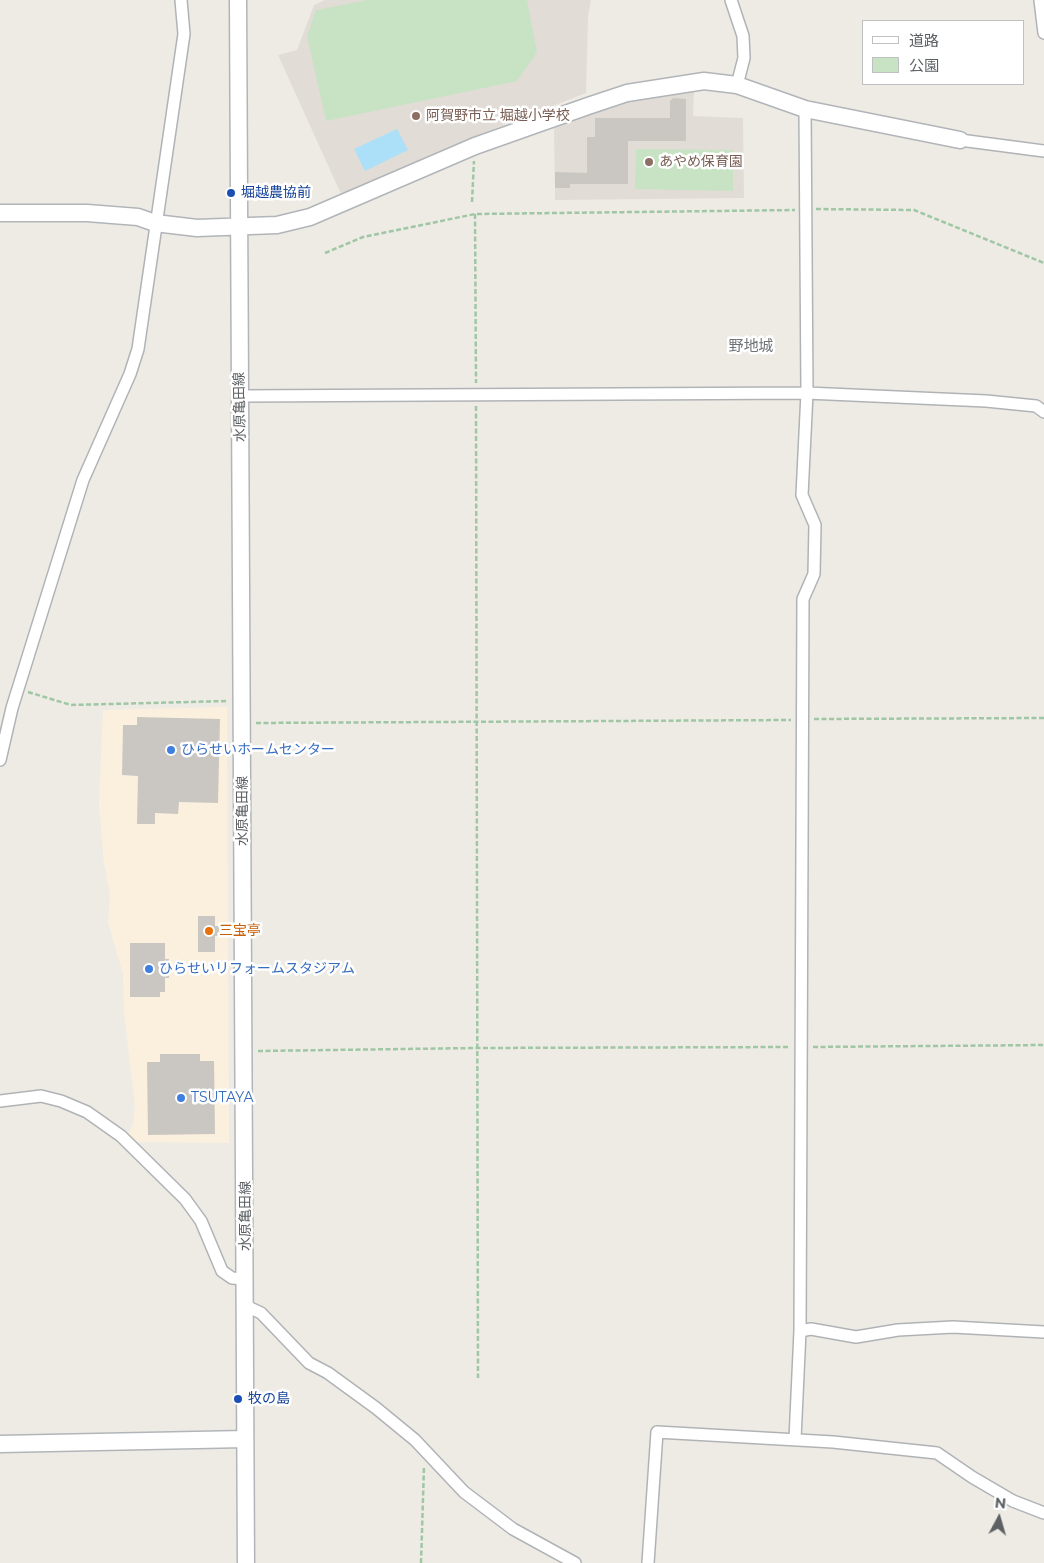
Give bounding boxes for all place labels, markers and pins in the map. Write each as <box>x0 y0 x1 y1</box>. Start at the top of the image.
place label: 阿賀野市立 堀越小学校 <box>426 108 570 124</box>
marker: 阿賀野市立 堀越小学校 <box>410 110 422 122</box>
place label: あやめ保育園 <box>659 154 743 170</box>
marker: あやめ保育園 <box>643 156 655 168</box>
place label: 堀越農協前 <box>241 185 311 201</box>
marker: 堀越農協前 <box>225 187 237 199</box>
place label: ひらせいホームセンター <box>181 742 335 758</box>
marker: ひらせいホームセンター <box>165 744 177 756</box>
place label: 三宝亭 <box>219 923 261 939</box>
marker: 三宝亭 <box>203 925 215 937</box>
place label: ひらせいリフォームスタジアム <box>159 961 355 977</box>
marker: ひらせいリフォームスタジアム <box>143 963 155 975</box>
place label: TSUTAYA <box>191 1090 254 1106</box>
marker: TSUTAYA <box>175 1092 187 1104</box>
place label: 牧の島 <box>248 1391 290 1407</box>
marker: 牧の島 <box>232 1393 244 1405</box>

